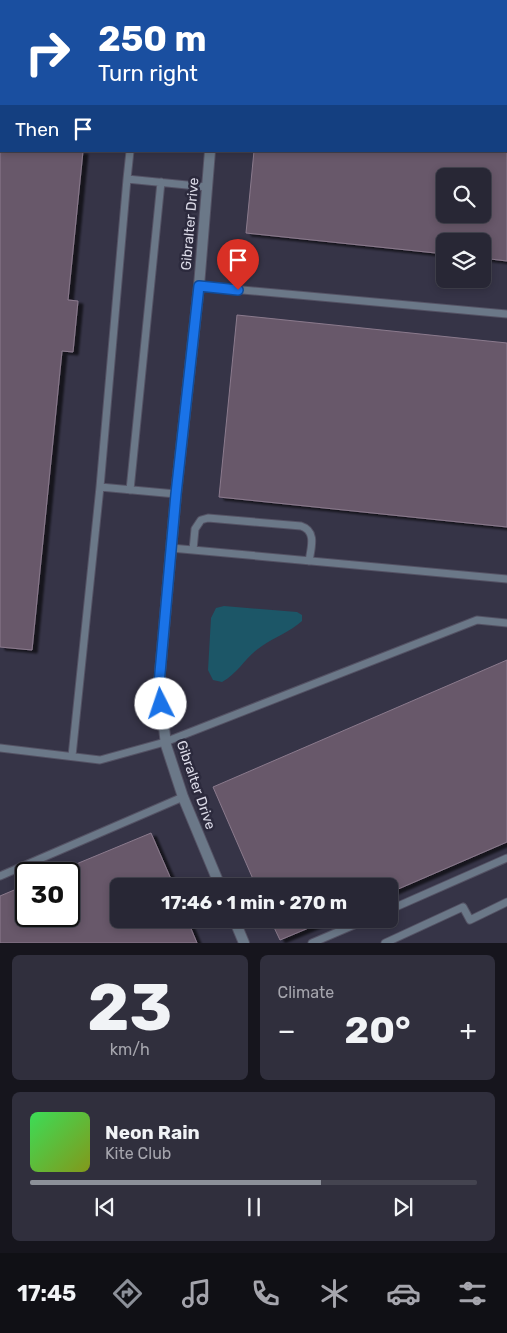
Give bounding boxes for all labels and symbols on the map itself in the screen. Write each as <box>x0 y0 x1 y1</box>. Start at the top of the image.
street label: Gibralter Drive <box>177 177 203 271</box>
pin <box>217 239 259 290</box>
position arrow <box>134 677 186 729</box>
street label: Gibralter Drive <box>173 738 219 832</box>
speed limit sign: 30 <box>15 862 80 927</box>

